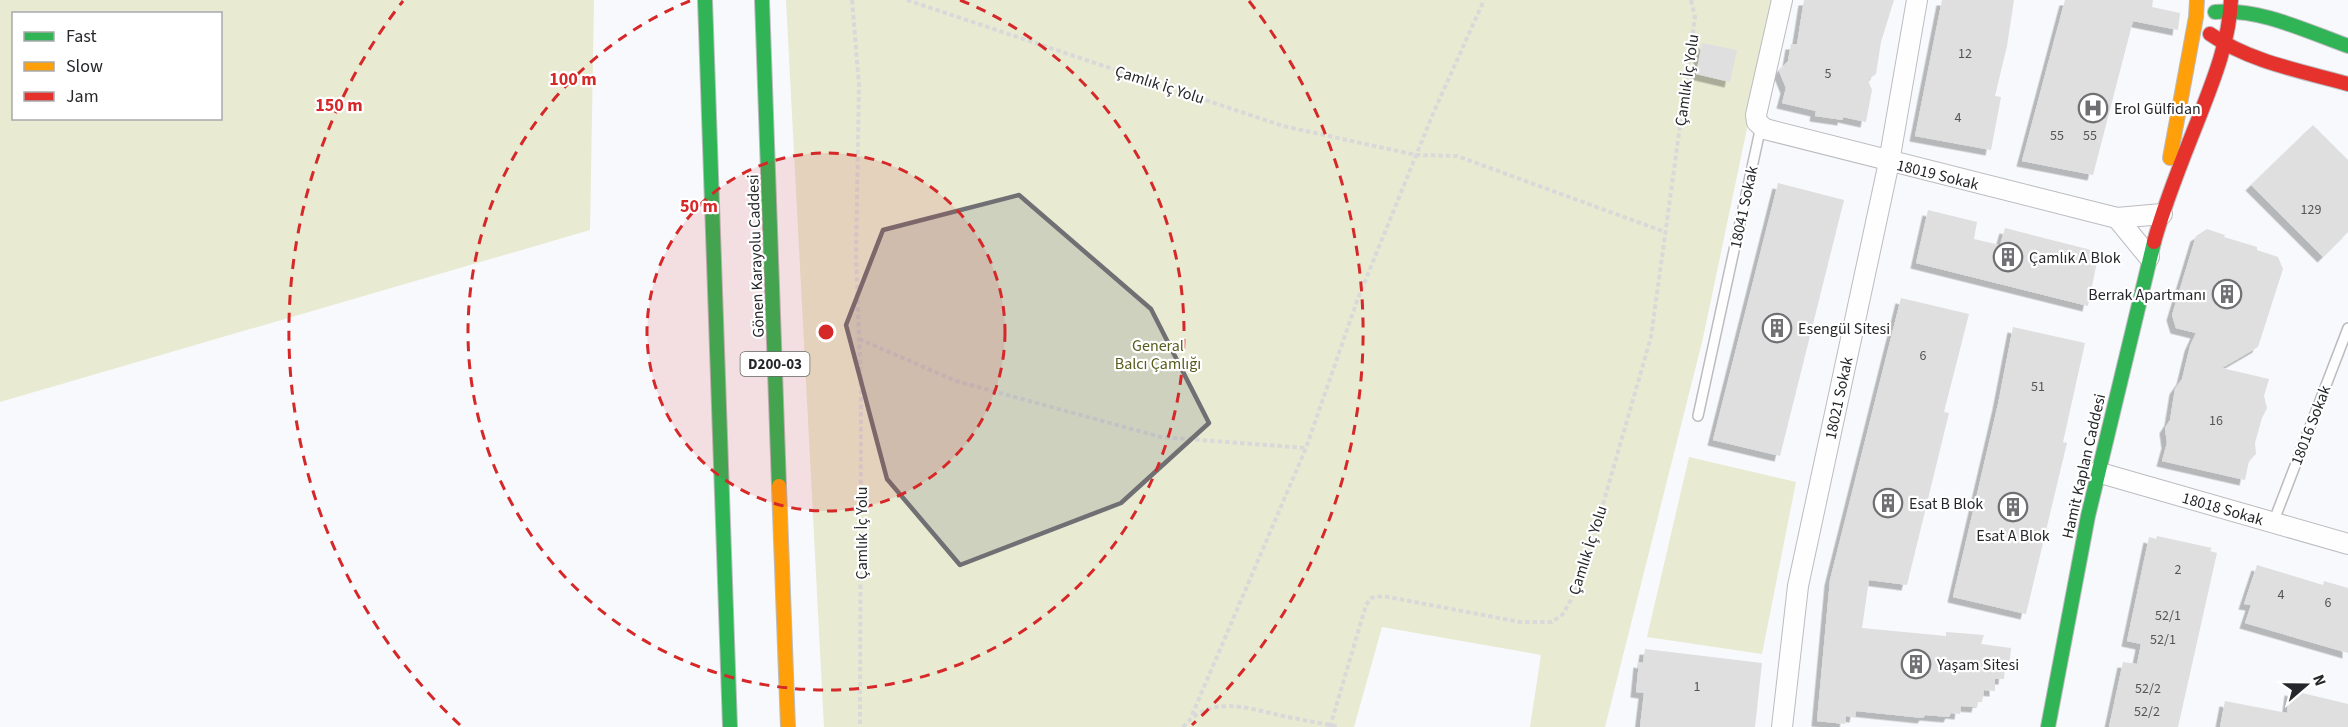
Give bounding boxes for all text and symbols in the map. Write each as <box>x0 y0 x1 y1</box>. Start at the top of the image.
legend <box>12 12 222 120</box>
text: Fast <box>66 24 97 49</box>
street label: Çamlık İç Yolu <box>1670 33 1704 128</box>
house number: 12 <box>1958 44 1972 64</box>
text: Slow <box>66 54 103 79</box>
street label: Çamlık İç Yolu <box>1112 60 1207 110</box>
house number: 5 <box>1825 64 1832 84</box>
text: 100 m <box>549 67 597 92</box>
text: Jam <box>66 84 99 109</box>
hospital icon: Erol Gülfidan <box>2077 92 2109 124</box>
text: 150 m <box>315 93 363 118</box>
place label: Erol Gülfidan <box>2114 98 2201 120</box>
house number: 4 <box>1955 108 1962 128</box>
house number: 55 <box>2050 126 2064 146</box>
house number: 55 <box>2083 126 2097 146</box>
street label: 18019 Sokak <box>1894 154 1981 196</box>
street label: 18041 Sokak <box>1724 164 1763 251</box>
street label: Gönen Karayolu Caddesi <box>742 174 770 338</box>
text: 50 m <box>680 194 718 219</box>
house number: 129 <box>2301 200 2321 220</box>
building icon: Çamlık A Blok <box>1992 241 2024 273</box>
place label: Çamlık A Blok <box>2029 247 2121 269</box>
building icon: Berrak Apartmanı <box>2211 278 2243 310</box>
place label: Berrak Apartmanı <box>2088 284 2206 306</box>
building icon: Esengül Sitesi <box>1761 312 1793 344</box>
place label: Esengül Sitesi <box>1798 318 1890 340</box>
centre of rings <box>816 322 836 342</box>
park label: General Balcı Çamlığı <box>1115 335 1201 375</box>
house number: 6 <box>1920 346 1927 366</box>
road number: D200-03 <box>740 352 810 376</box>
street label: 18021 Sokak <box>1819 355 1858 442</box>
house number: 51 <box>2031 377 2045 397</box>
street label: 18016 Sokak <box>2286 382 2336 468</box>
street label: Hamit Kaplan Caddesi <box>2057 392 2111 541</box>
house number: 16 <box>2209 411 2223 431</box>
street label: Çamlık İç Yolu <box>851 487 873 579</box>
building icon: Esat B Blok <box>1872 487 1904 519</box>
street label: 18018 Sokak <box>2179 487 2266 531</box>
building icon: Esat A Blok <box>1997 491 2029 523</box>
place label: Esat B Blok <box>1909 493 1983 515</box>
street label: Çamlık İç Yolu <box>1563 503 1613 598</box>
place label: Esat A Blok <box>1976 525 2050 547</box>
house number: 2 <box>2175 560 2182 580</box>
house number: 4 <box>2278 585 2285 605</box>
house number: 6 <box>2325 593 2332 613</box>
house number: 52/1 <box>2155 606 2181 626</box>
house number: 52/1 <box>2150 630 2176 650</box>
building icon: Yaşam Sitesi <box>1900 648 1932 680</box>
place label: Yaşam Sitesi <box>1936 654 2019 676</box>
north arrow <box>2276 655 2336 715</box>
text: N <box>2307 671 2331 689</box>
house number: 1 <box>1694 677 1701 697</box>
house number: 52/2 <box>2135 679 2161 699</box>
house number: 52/2 <box>2134 702 2160 722</box>

